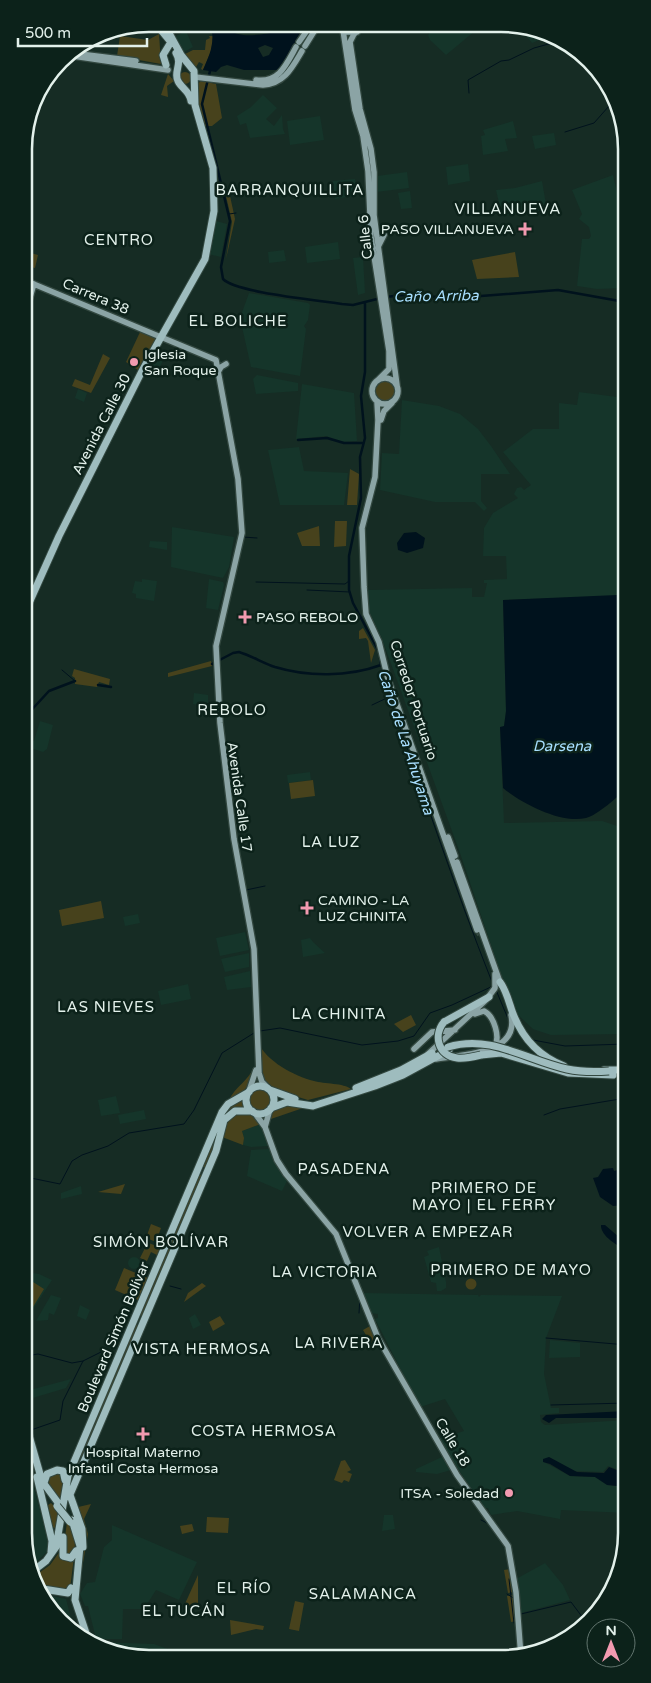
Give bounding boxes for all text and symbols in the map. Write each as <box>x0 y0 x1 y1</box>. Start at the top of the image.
scale bar <box>18 15 146 47</box>
text: 500 m <box>25 24 71 42</box>
district label: BARRANQUILLITA <box>216 181 364 199</box>
district label: VILLANUEVA <box>455 200 561 218</box>
street label: Calle 6 <box>355 214 376 260</box>
place label: PASO VILLANUEVA <box>381 221 514 238</box>
marker: PASO VILLANUEVA <box>518 222 532 236</box>
district label: CENTRO <box>84 231 154 249</box>
street label: Carrera 38 <box>60 275 132 318</box>
water label: Caño Arriba <box>393 286 479 306</box>
district label: EL BOLICHE <box>189 312 287 330</box>
place label: Iglesia San Roque <box>144 346 216 379</box>
marker: Iglesia San Roque <box>128 356 140 368</box>
street label: Avenida Calle 30 <box>69 371 134 478</box>
place label: PASO REBOLO <box>256 609 358 626</box>
marker: PASO REBOLO <box>238 610 252 624</box>
street label: Corredor Portuario <box>386 638 441 762</box>
water label: Caño de La Ahuyama <box>374 667 438 817</box>
district label: REBOLO <box>197 701 267 719</box>
water label: Darsena <box>533 737 592 755</box>
street label: Avenida Calle 17 <box>223 741 256 853</box>
district label: LA LUZ <box>302 833 360 851</box>
place label: CAMINO - LA LUZ CHINITA <box>318 892 410 925</box>
marker: CAMINO - LA LUZ CHINITA <box>300 901 314 915</box>
district label: LAS NIEVES <box>57 998 155 1016</box>
district label: LA CHINITA <box>291 1005 387 1023</box>
district label: PASADENA <box>297 1160 391 1178</box>
district label: PRIMERO DE MAYO | EL FERRY <box>412 1179 556 1214</box>
district label: VOLVER A EMPEZAR <box>342 1223 514 1241</box>
district label: SIMÓN BOLÍVAR <box>93 1233 229 1251</box>
street label: Boulevard Simón Bolívar <box>74 1259 153 1415</box>
district label: PRIMERO DE MAYO <box>430 1261 592 1279</box>
district label: LA VICTORIA <box>272 1263 378 1281</box>
district label: LA RIVERA <box>294 1334 384 1352</box>
district label: VISTA HERMOSA <box>133 1340 271 1358</box>
street label: Calle 18 <box>431 1415 474 1470</box>
district label: COSTA HERMOSA <box>191 1422 337 1440</box>
marker: Hospital Materno Infantil Costa Hermosa <box>136 1427 150 1441</box>
place label: Hospital Materno Infantil Costa Hermosa <box>68 1444 218 1477</box>
place label: ITSA - Soledad <box>400 1485 499 1502</box>
marker: ITSA - Soledad <box>503 1487 515 1499</box>
district label: EL RÍO <box>216 1579 272 1597</box>
district label: SALAMANCA <box>309 1585 417 1603</box>
district label: EL TUCÁN <box>142 1602 226 1620</box>
north arrow <box>586 1618 636 1668</box>
text: N <box>605 1622 617 1639</box>

